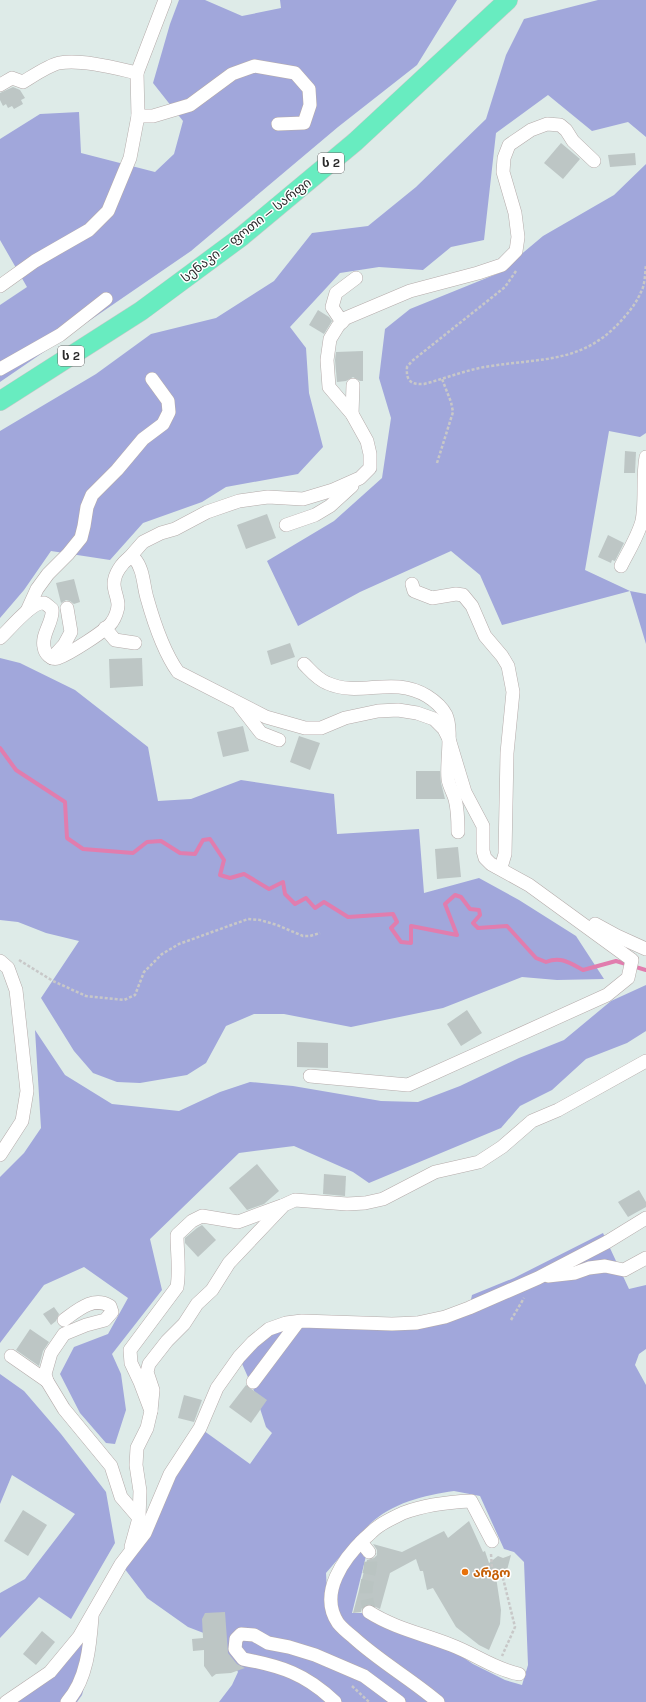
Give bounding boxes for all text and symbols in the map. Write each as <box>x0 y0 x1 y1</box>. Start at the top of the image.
road number: ს 2 <box>318 153 344 173</box>
street label: სენაკი — ფოთი — სარფი <box>178 175 314 285</box>
road number: ს 2 <box>58 346 84 366</box>
place label: არგო <box>473 1565 510 1580</box>
marker: არგო <box>460 1567 470 1577</box>

